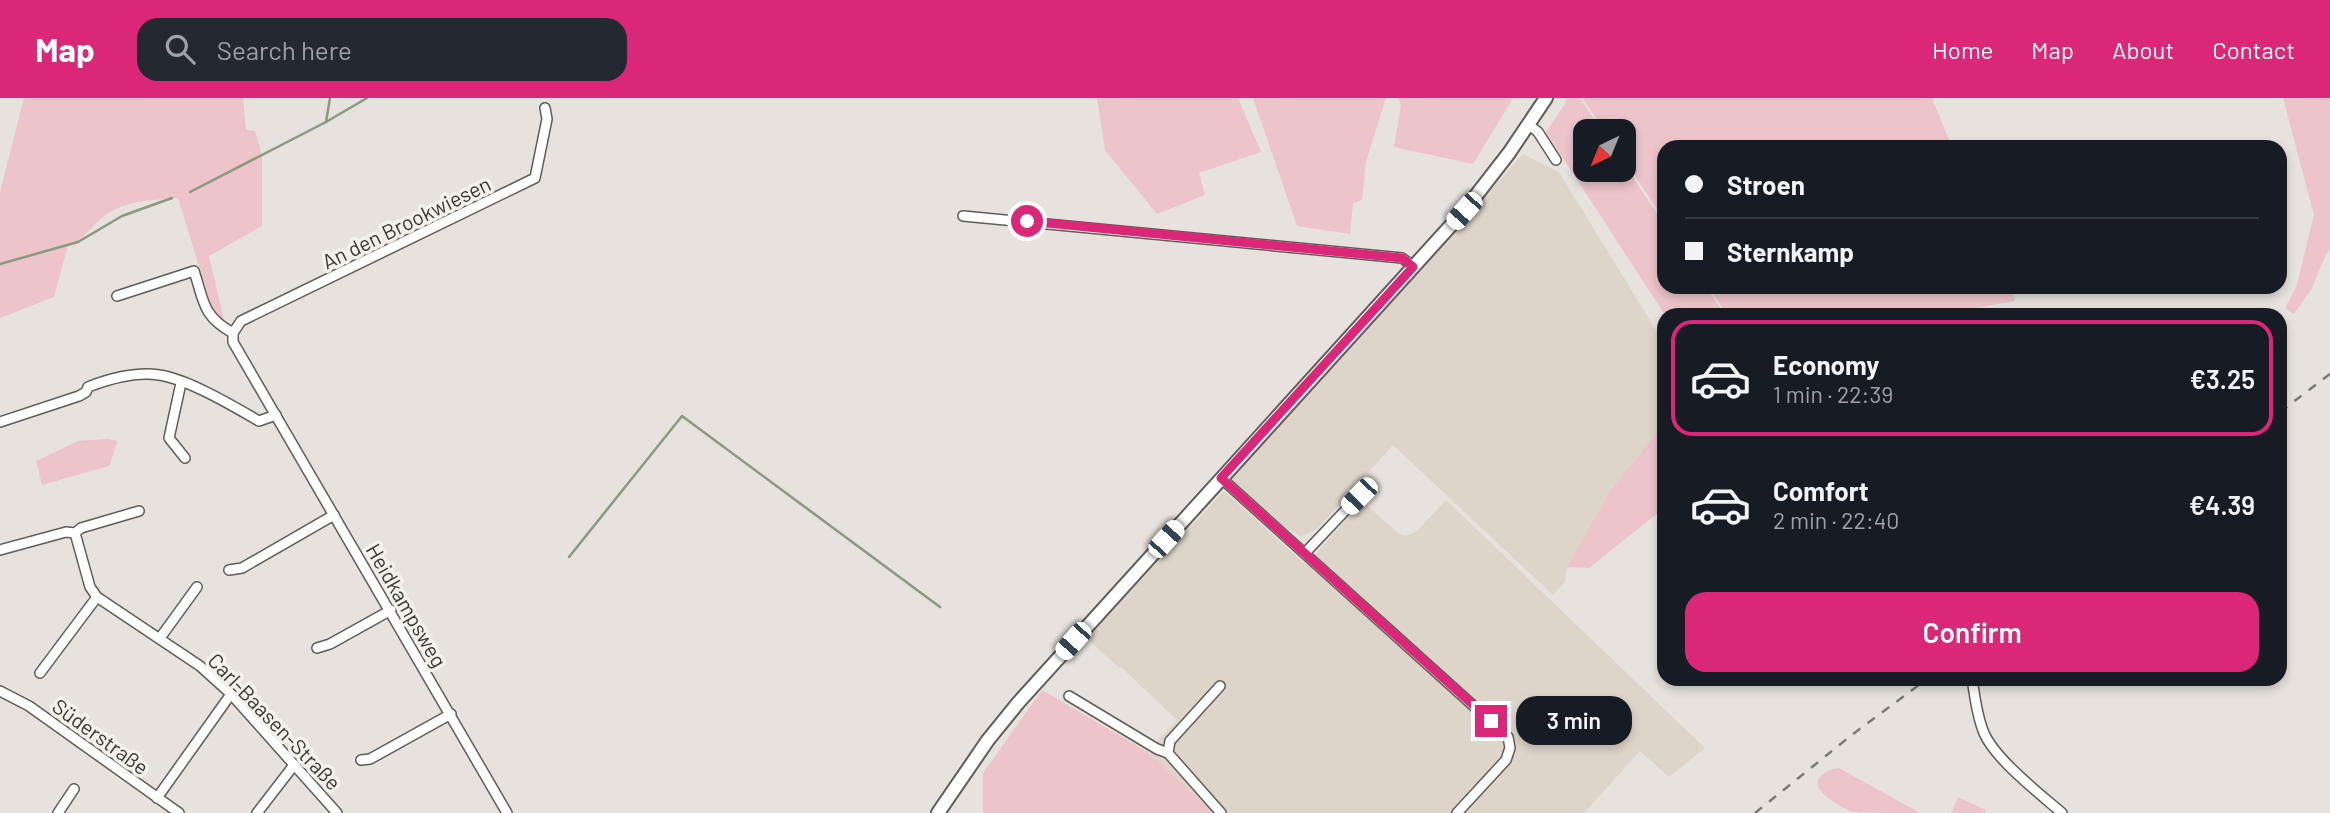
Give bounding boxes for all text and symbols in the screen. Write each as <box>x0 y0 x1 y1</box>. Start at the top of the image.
search box <box>137 18 627 81</box>
text: Map <box>35 29 95 69</box>
icon: search <box>161 30 199 68</box>
text: Search here <box>217 34 352 65</box>
text: Home <box>1932 35 1993 64</box>
text: Map <box>2031 35 2074 64</box>
text: About <box>2112 35 2174 64</box>
text: Contact <box>2212 35 2295 64</box>
north arrow <box>1573 119 1636 182</box>
map controls <box>1573 119 1636 182</box>
text: Stroen <box>1727 169 1805 200</box>
street label: An den Brookwiesen <box>318 170 494 274</box>
car <box>1443 188 1486 234</box>
route start <box>1011 205 1043 237</box>
text: Sternkamp <box>1727 236 1854 267</box>
icon: car <box>1689 347 1752 410</box>
text: Economy <box>1773 349 1879 380</box>
text: €3.25 <box>2189 363 2255 394</box>
text: 1 min · 22:39 <box>1773 380 1893 408</box>
icon: car <box>1689 473 1752 536</box>
car <box>1337 474 1382 518</box>
text: Comfort <box>1773 475 1869 506</box>
text: €4.39 <box>2189 489 2255 520</box>
text: 2 min · 22:40 <box>1773 506 1899 534</box>
car <box>1145 516 1188 562</box>
street label: Heidkampsweg <box>362 539 452 671</box>
button: Confirm <box>1685 592 2259 672</box>
car <box>1052 618 1095 664</box>
street label: Carl-Baasen-Straße <box>203 647 347 795</box>
street label: Süderstraße <box>48 693 154 779</box>
callout: 3 min <box>1516 696 1631 746</box>
route end <box>1475 705 1507 737</box>
text: 3 min <box>1547 706 1601 734</box>

